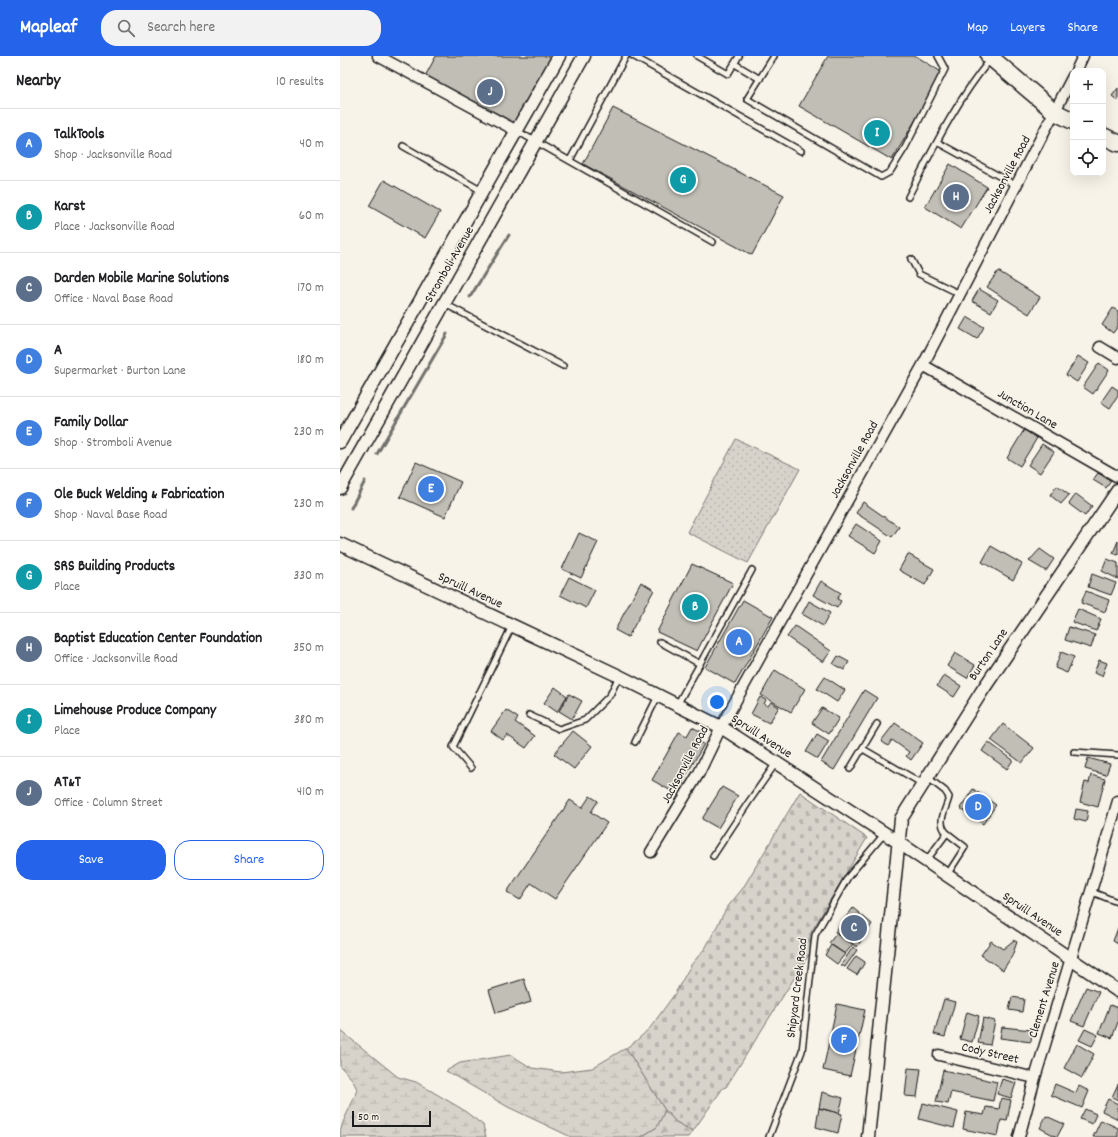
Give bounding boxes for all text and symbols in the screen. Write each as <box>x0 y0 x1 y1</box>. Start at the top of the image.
search box <box>101 10 381 46</box>
text: Mapleaf <box>20 15 77 42</box>
icon: search <box>115 17 137 39</box>
text: Search here <box>147 17 215 39</box>
text: Map <box>967 18 988 38</box>
text: Layers <box>1010 18 1045 38</box>
text: Share <box>1067 18 1098 38</box>
map controls <box>1070 68 1106 176</box>
button: + <box>1070 68 1106 104</box>
text: Nearby <box>16 70 60 94</box>
text: 10 results <box>276 73 324 92</box>
pin: J <box>477 77 503 107</box>
button: − <box>1070 104 1106 140</box>
pin: I <box>864 118 890 148</box>
text: TalkTools <box>54 124 105 146</box>
street label: Jacksonville Road <box>980 133 1036 217</box>
text: A <box>25 135 33 154</box>
text: 40 m <box>300 135 324 154</box>
button: locate <box>1070 140 1106 176</box>
text: Shop · Jacksonville Road <box>54 146 172 165</box>
pin: G <box>670 165 696 195</box>
pin: H <box>943 182 969 212</box>
text: Karst <box>54 196 85 218</box>
text: B <box>26 207 32 226</box>
text: 60 m <box>299 207 324 226</box>
text: Place · Jacksonville Road <box>54 218 175 237</box>
street label: Stromboli Avenue <box>420 223 480 307</box>
text: Darden Mobile Marine Solutions <box>54 268 229 290</box>
text: C <box>26 279 32 298</box>
text: 170 m <box>297 279 324 298</box>
text: Office · Naval Base Road <box>54 290 173 309</box>
text: A <box>54 340 62 362</box>
text: D <box>26 351 32 370</box>
text: 180 m <box>297 351 324 370</box>
text: Supermarket · Burton Lane <box>54 362 186 381</box>
street label: Junction Lane <box>993 385 1061 435</box>
text: Family Dollar <box>54 412 128 434</box>
street label: Jacksonville Road <box>826 418 884 502</box>
text: E <box>26 423 32 442</box>
text: 230 m <box>294 423 324 442</box>
text: Shop · Stromboli Avenue <box>54 434 172 453</box>
pin: E <box>418 474 444 504</box>
text: Ole Buck Welding & Fabrication <box>54 484 224 506</box>
text: F <box>26 495 32 514</box>
text: 230 m <box>294 495 324 514</box>
text: Shop · Naval Base Road <box>54 506 167 525</box>
text: SRS Building Products <box>54 556 175 578</box>
text: G <box>26 567 32 586</box>
text: 330 m <box>293 567 324 586</box>
street label: Spruill Avenue <box>435 568 506 614</box>
text: Place <box>54 578 80 597</box>
pin: B <box>682 592 708 622</box>
street label: Burton Lane <box>965 625 1014 685</box>
pin: A <box>726 627 752 657</box>
text: Baptist Education Center Foundation <box>54 628 262 650</box>
text: H <box>26 639 32 658</box>
text: 350 m <box>293 639 324 658</box>
text: Office · Jacksonville Road <box>54 650 178 669</box>
your location <box>707 692 727 712</box>
text: Limehouse Produce Company <box>54 700 216 722</box>
street label: Spruill Avenue <box>727 710 795 764</box>
text: I <box>27 711 31 730</box>
text: 380 m <box>294 711 324 730</box>
text: Place <box>54 722 80 741</box>
street label: Jacksonville Road <box>658 723 714 807</box>
text: AT&T <box>54 772 81 794</box>
text: J <box>27 783 31 802</box>
text: 410 m <box>297 783 324 802</box>
pin: D <box>965 792 991 822</box>
text: Office · Column Street <box>54 794 163 813</box>
button: Save <box>16 840 166 880</box>
button: Share <box>174 840 324 880</box>
street label: Spruill Avenue <box>998 888 1066 942</box>
pin: C <box>841 913 867 943</box>
street label: Shipyard Creek Road <box>782 937 814 1039</box>
street label: Clement Avenue <box>1024 959 1066 1041</box>
pin: F <box>831 1025 857 1055</box>
street label: Cody Street <box>960 1038 1021 1070</box>
scale bar <box>352 1109 431 1128</box>
text: 50 m <box>358 1110 379 1126</box>

